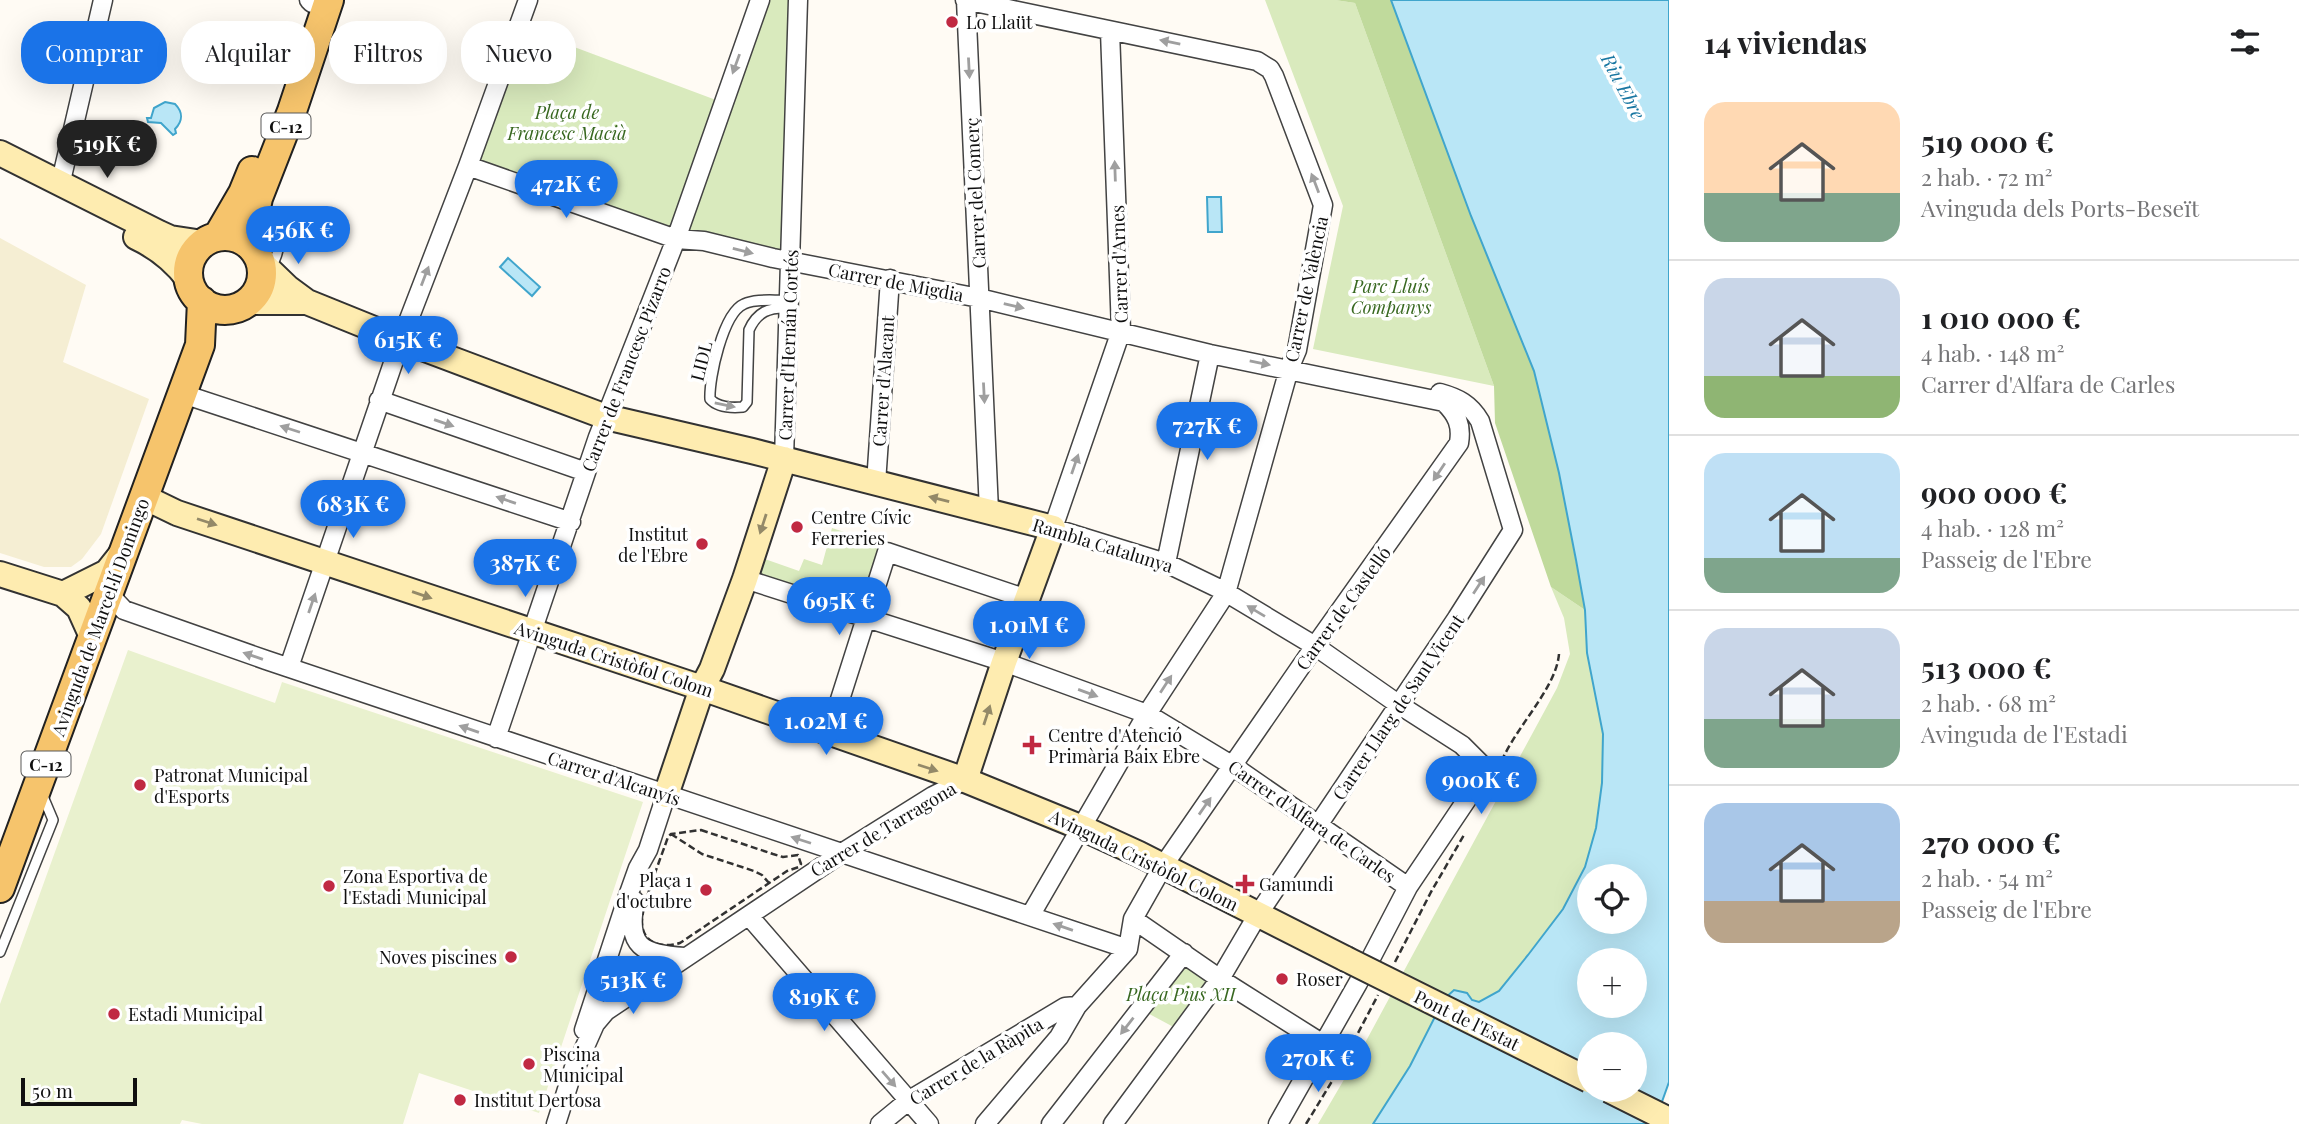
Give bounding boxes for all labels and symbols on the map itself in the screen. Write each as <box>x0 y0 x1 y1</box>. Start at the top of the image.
place label: Lo Llaüt <box>966 10 1033 34</box>
marker: Lo Llaüt <box>944 14 960 30</box>
one-way arrow <box>1159 36 1181 47</box>
water label: Riu Ebre <box>1595 48 1652 123</box>
one-way arrow <box>730 54 741 75</box>
one-way arrow <box>964 57 975 79</box>
park label: Plaça de Francesc Macià <box>506 100 627 145</box>
road number: C-12 <box>262 114 310 138</box>
street label: Carrer del Comerç <box>959 117 991 269</box>
pin: 519K € <box>50 120 164 180</box>
one-way arrow <box>1110 159 1121 181</box>
pin: 472K € <box>509 160 623 220</box>
one-way arrow <box>1310 173 1321 194</box>
street label: Carrer d'Arnes <box>1105 204 1133 324</box>
pin: 456K € <box>241 206 355 266</box>
street label: Carrer de València <box>1279 214 1333 364</box>
one-way arrow <box>732 246 754 257</box>
street label: Carrer d'Hernán Cortés <box>773 249 803 441</box>
street label: Carrer de Migdia <box>826 257 966 307</box>
street label: Carrer de Francesc Pizarro <box>576 263 676 475</box>
one-way arrow <box>420 265 431 286</box>
park label: Parc Lluís Companys <box>1351 274 1431 319</box>
one-way arrow <box>1003 301 1025 312</box>
street label: Carrer d'Alacant <box>866 314 900 447</box>
pin: 615K € <box>351 316 465 376</box>
street label: LIDL <box>685 338 718 383</box>
one-way arrow <box>1249 358 1271 369</box>
one-way arrow <box>978 383 989 405</box>
one-way arrow <box>714 400 736 411</box>
pin: 727K € <box>1150 402 1264 462</box>
one-way arrow <box>433 418 454 429</box>
one-way arrow <box>280 423 301 433</box>
one-way arrow <box>1070 453 1081 474</box>
one-way arrow <box>1433 462 1446 481</box>
pin: 683K € <box>296 480 410 540</box>
one-way arrow <box>928 493 950 504</box>
one-way arrow <box>496 494 517 505</box>
street label: Avinguda de Marcel·lí Domingo <box>45 495 154 740</box>
place label: Centre Cívic Ferreries <box>811 505 912 550</box>
street label: Rambla Catalunya <box>1030 512 1176 578</box>
one-way arrow <box>757 514 768 535</box>
one-way arrow <box>196 518 217 528</box>
marker: Centre Cívic Ferreries <box>789 519 805 535</box>
place label: Institut de l'Ebre <box>618 522 689 567</box>
marker: Institut de l'Ebre <box>694 536 710 552</box>
pin: 387K € <box>468 540 582 599</box>
street label: Carrer de Castelló <box>1290 541 1396 675</box>
one-way arrow <box>1472 576 1486 594</box>
pin: 695K € <box>782 578 896 637</box>
one-way arrow <box>412 590 433 601</box>
one-way arrow <box>307 592 317 613</box>
pin: 1.01M € <box>964 602 1094 661</box>
one-way arrow <box>1247 605 1266 617</box>
street label: Carrer Llarg de Sant Vicent <box>1327 609 1470 805</box>
street label: Avinguda Cristòfol Colom <box>511 615 716 702</box>
one-way arrow <box>243 650 264 661</box>
one-way arrow <box>1160 675 1173 694</box>
one-way arrow <box>1078 688 1099 699</box>
pin: 1.02M € <box>761 698 891 757</box>
one-way arrow <box>982 704 992 725</box>
one-way arrow <box>458 723 479 734</box>
place label: Centre d'Atenció Primària Baix Ebre <box>1048 723 1200 768</box>
marker: Centre d'Atenció Primària Baix Ebre <box>1022 735 1042 755</box>
street label: Carrer d'Alcanyís <box>545 745 683 811</box>
road number: C-12 <box>22 751 70 776</box>
street label: Carrer d'Alfara de Carles <box>1224 754 1400 888</box>
pin: 900K € <box>1424 756 1538 816</box>
place label: Patronat Municipal d'Esports <box>154 763 308 808</box>
one-way arrow <box>918 763 939 774</box>
street label: Carrer de Tarragona <box>806 776 960 882</box>
marker: Patronat Municipal d'Esports <box>132 777 148 793</box>
one-way arrow <box>1198 797 1212 815</box>
street label: Avinguda Cristòfol Colom <box>1045 803 1242 916</box>
one-way arrow <box>790 835 811 845</box>
place label: Zona Esportiva de l'Estadi Municipal <box>343 864 488 909</box>
place label: Plaça 1 d'octubre <box>616 868 692 913</box>
place label: Gamundi <box>1259 872 1333 896</box>
marker: Gamundi <box>1237 876 1253 892</box>
marker: Zona Esportiva de l'Estadi Municipal <box>321 878 337 894</box>
marker: Plaça 1 d'octubre <box>698 882 714 898</box>
one-way arrow <box>1052 921 1073 932</box>
place label: Noves piscines <box>379 945 497 969</box>
marker: Noves piscines <box>503 949 519 965</box>
pin: 513K € <box>576 956 690 1016</box>
place label: Roser <box>1296 967 1343 991</box>
marker: Roser <box>1274 971 1290 987</box>
pin: 819K € <box>767 974 881 1033</box>
park label: Plaça Pius XII <box>1125 982 1237 1006</box>
street label: Pont de l'Estat <box>1410 984 1524 1056</box>
place label: Estadi Municipal <box>128 1002 263 1026</box>
marker: Estadi Municipal <box>106 1006 122 1022</box>
street label: Carrer de la Ràpita <box>905 1012 1047 1110</box>
one-way arrow <box>1120 1017 1134 1035</box>
pin: 270K € <box>1261 1034 1375 1094</box>
place label: Piscina Municipal <box>543 1042 624 1087</box>
marker: Piscina Municipal <box>521 1056 537 1072</box>
one-way arrow <box>881 1071 896 1088</box>
scale bar <box>21 1075 136 1107</box>
place label: Institut Dertosa <box>474 1088 601 1112</box>
marker: Institut Dertosa <box>452 1092 468 1108</box>

